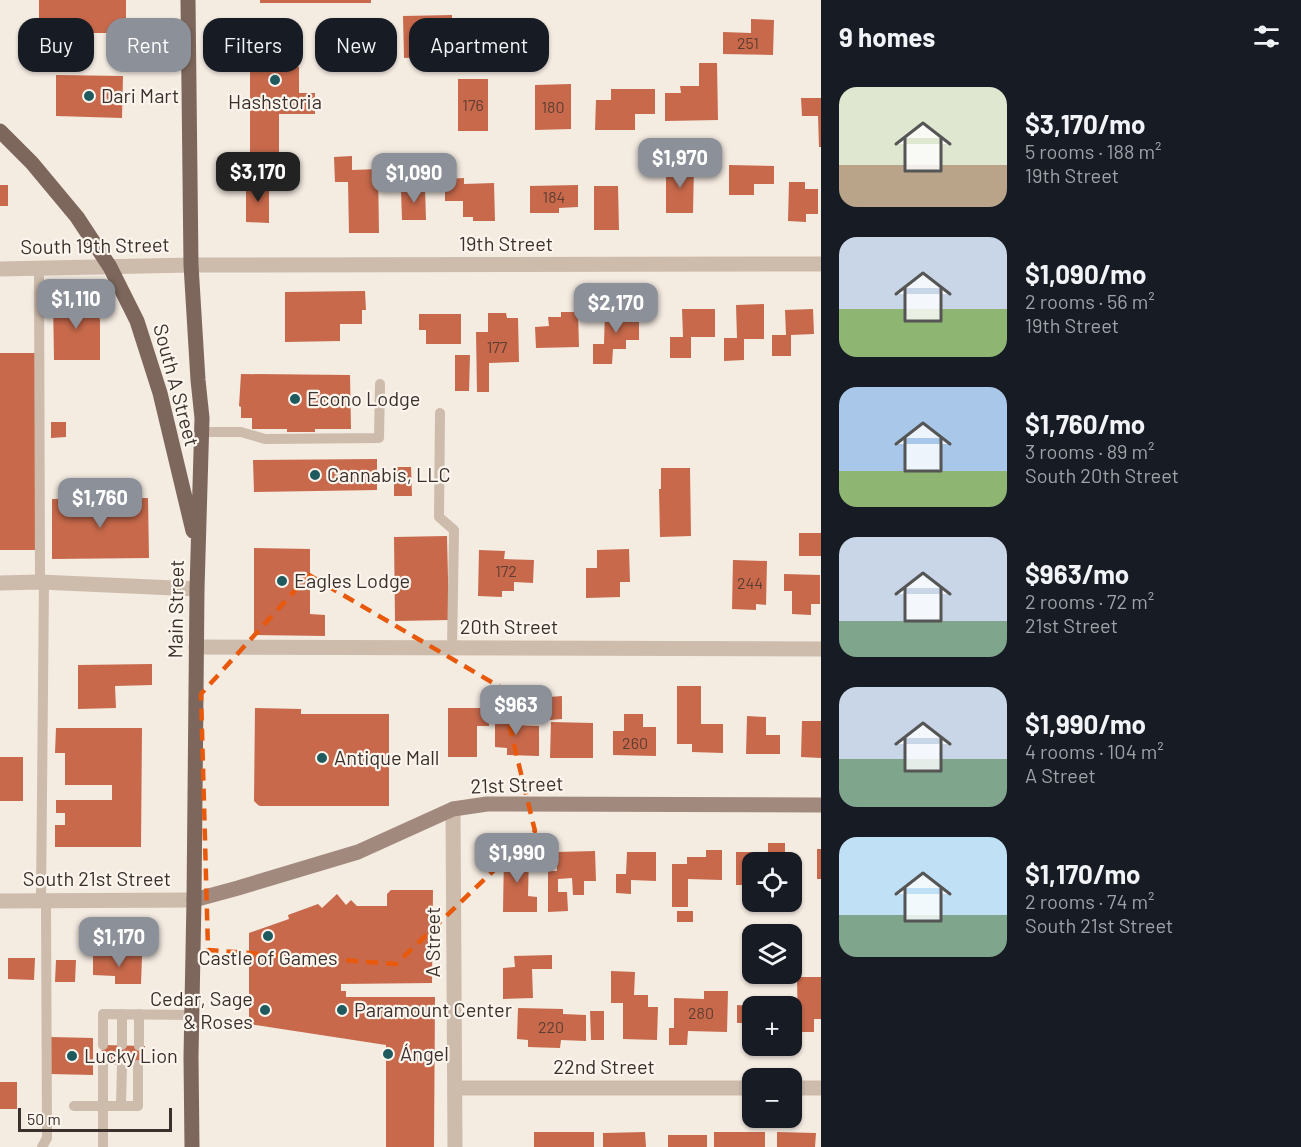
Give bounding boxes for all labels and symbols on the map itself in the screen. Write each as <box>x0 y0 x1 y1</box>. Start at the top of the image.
house number: 251 <box>737 33 759 52</box>
marker: Hashstoria <box>268 73 282 87</box>
place label: Dari Mart <box>101 83 179 107</box>
marker: Dari Mart <box>82 89 96 103</box>
place label: Hashstoria <box>228 89 322 113</box>
house number: 176 <box>462 95 484 114</box>
house number: 180 <box>542 97 564 116</box>
pin: $1,970 <box>631 138 729 189</box>
pin: $3,170 <box>209 152 307 203</box>
pin: $1,090 <box>365 153 463 204</box>
house number: 184 <box>543 187 565 206</box>
street label: 19th Street <box>459 231 553 255</box>
street label: South 19th Street <box>20 232 170 258</box>
pin: $1,110 <box>27 279 125 330</box>
pin: $2,170 <box>567 283 665 334</box>
street label: South A Street <box>149 321 205 449</box>
house number: 177 <box>487 337 508 356</box>
place label: Econo Lodge <box>307 386 420 410</box>
marker: Econo Lodge <box>288 392 302 406</box>
place label: Cannabis, LLC <box>327 462 451 486</box>
marker: Cannabis, LLC <box>308 468 322 482</box>
pin: $1,760 <box>51 478 149 529</box>
street label: Main Street <box>162 559 188 659</box>
house number: 172 <box>495 561 517 580</box>
place label: Eagles Lodge <box>294 568 410 592</box>
house number: 244 <box>737 573 763 592</box>
marker: Eagles Lodge <box>275 574 289 588</box>
street label: 20th Street <box>460 614 558 638</box>
pin: $963 <box>480 685 552 736</box>
house number: 260 <box>622 733 648 752</box>
place label: Antique Mall <box>334 745 439 769</box>
marker: Antique Mall <box>315 751 329 765</box>
street label: 21st Street <box>470 770 564 798</box>
pin: $1,990 <box>468 833 566 884</box>
street label: South 21st Street <box>23 866 171 890</box>
street label: A Street <box>420 907 444 977</box>
pin: $1,170 <box>70 917 168 968</box>
marker: Castle of Games <box>261 929 275 943</box>
place label: Castle of Games <box>198 945 338 969</box>
place label: Cedar, Sage & Roses <box>150 986 253 1033</box>
place label: Paramount Center <box>354 997 512 1021</box>
marker: Cedar, Sage & Roses <box>258 1003 272 1017</box>
marker: Paramount Center <box>335 1003 349 1017</box>
house number: 280 <box>688 1003 714 1022</box>
house number: 220 <box>538 1017 564 1036</box>
place label: Ángel <box>400 1041 449 1065</box>
place label: Lucky Lion <box>84 1043 178 1067</box>
marker: Ángel <box>381 1047 395 1061</box>
marker: Lucky Lion <box>65 1049 79 1063</box>
street label: 22nd Street <box>553 1054 655 1078</box>
scale bar <box>18 1105 172 1132</box>

